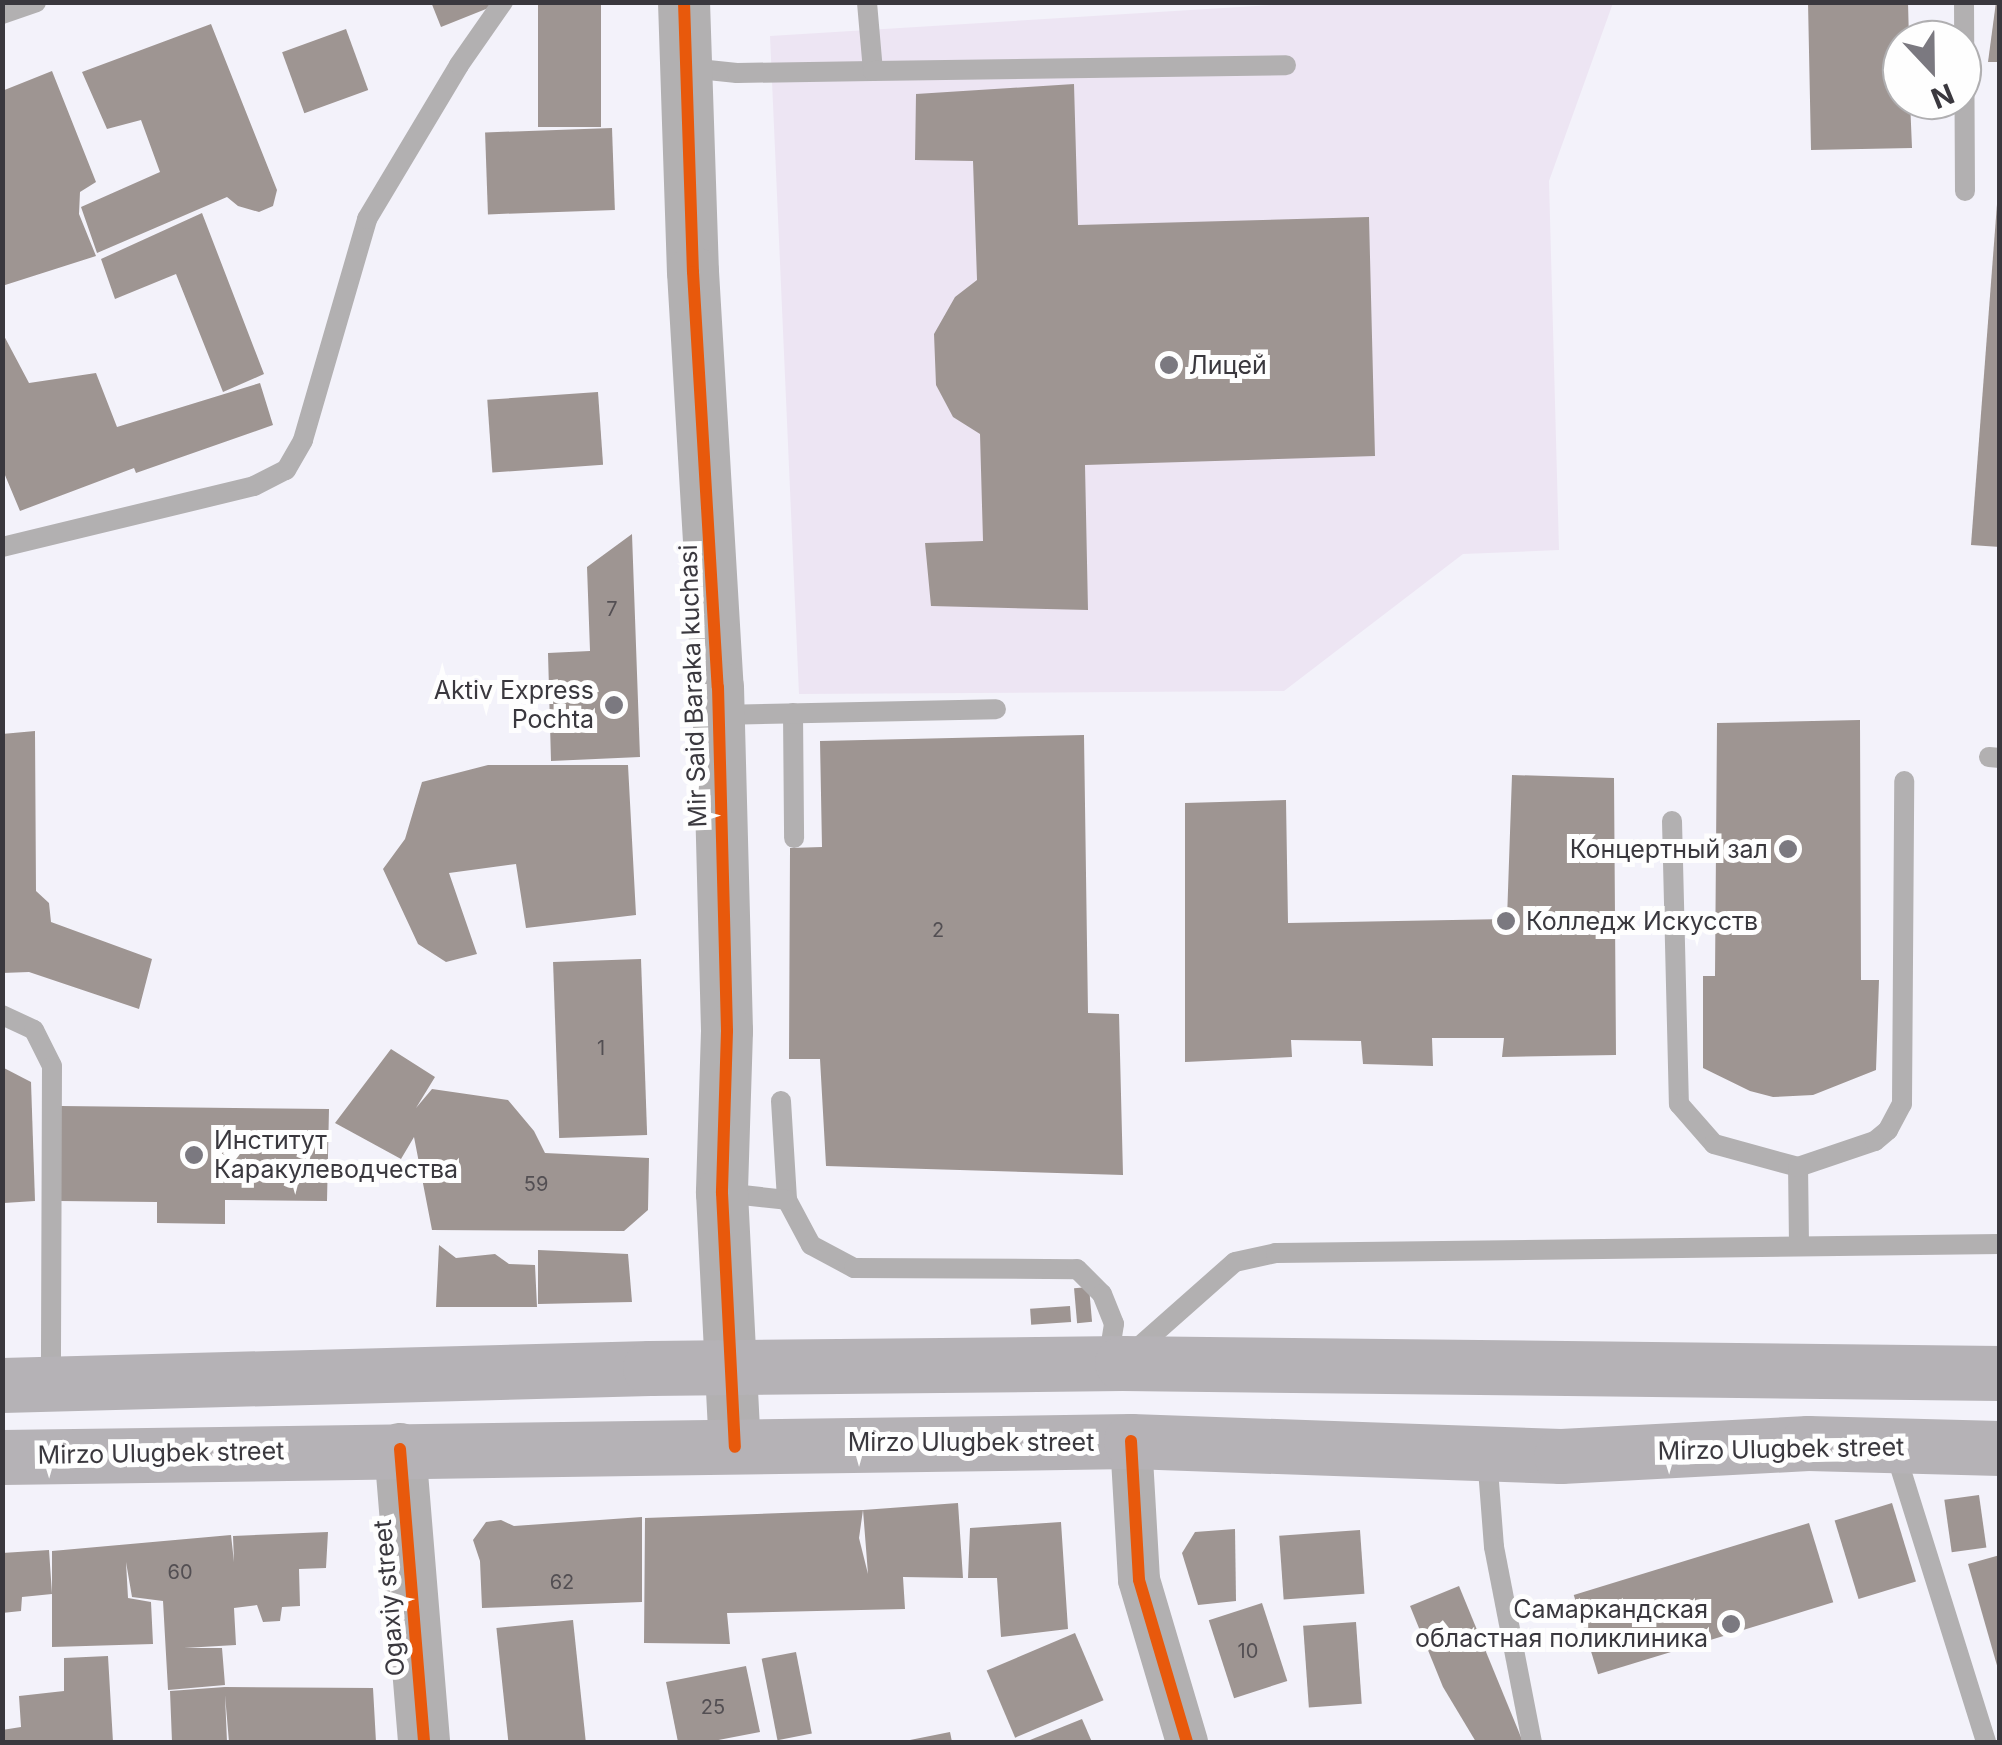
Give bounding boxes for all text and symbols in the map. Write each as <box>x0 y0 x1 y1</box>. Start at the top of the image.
north arrow <box>1882 20 1982 120</box>
text: N <box>1926 76 1959 116</box>
place label: Лицей <box>1189 350 1267 380</box>
marker: Лицей <box>1158 354 1180 376</box>
street label: Mir Said Baraka kuchasi <box>673 544 713 828</box>
house number: 7 <box>606 597 618 621</box>
place label: Aktiv Express Pochta <box>434 676 594 735</box>
marker: Aktiv Express Pochta <box>603 694 625 716</box>
place label: Концертный зал <box>1570 834 1768 864</box>
marker: Концертный зал <box>1777 838 1799 860</box>
place label: Колледж Искусств <box>1526 906 1758 936</box>
marker: Колледж Искусств <box>1495 910 1517 932</box>
house number: 2 <box>932 918 944 942</box>
house number: 1 <box>597 1036 605 1060</box>
place label: Институт Каракулеводчества <box>214 1126 458 1185</box>
marker: Институт Каракулеводчества <box>183 1144 205 1166</box>
house number: 59 <box>524 1172 548 1196</box>
street label: Mirzo Ulugbek street <box>848 1427 1094 1457</box>
street label: Mirzo Ulugbek street <box>1657 1432 1905 1466</box>
street label: Mirzo Ulugbek street <box>37 1436 285 1470</box>
street label: Ogaxiy street <box>367 1519 411 1677</box>
house number: 60 <box>167 1560 193 1584</box>
house number: 62 <box>550 1570 574 1594</box>
place label: Самаркандская областная поликлиника <box>1415 1595 1708 1654</box>
marker: Самаркандская областная поликлиника <box>1718 1611 1744 1637</box>
house number: 10 <box>1238 1639 1258 1663</box>
house number: 25 <box>701 1695 725 1719</box>

